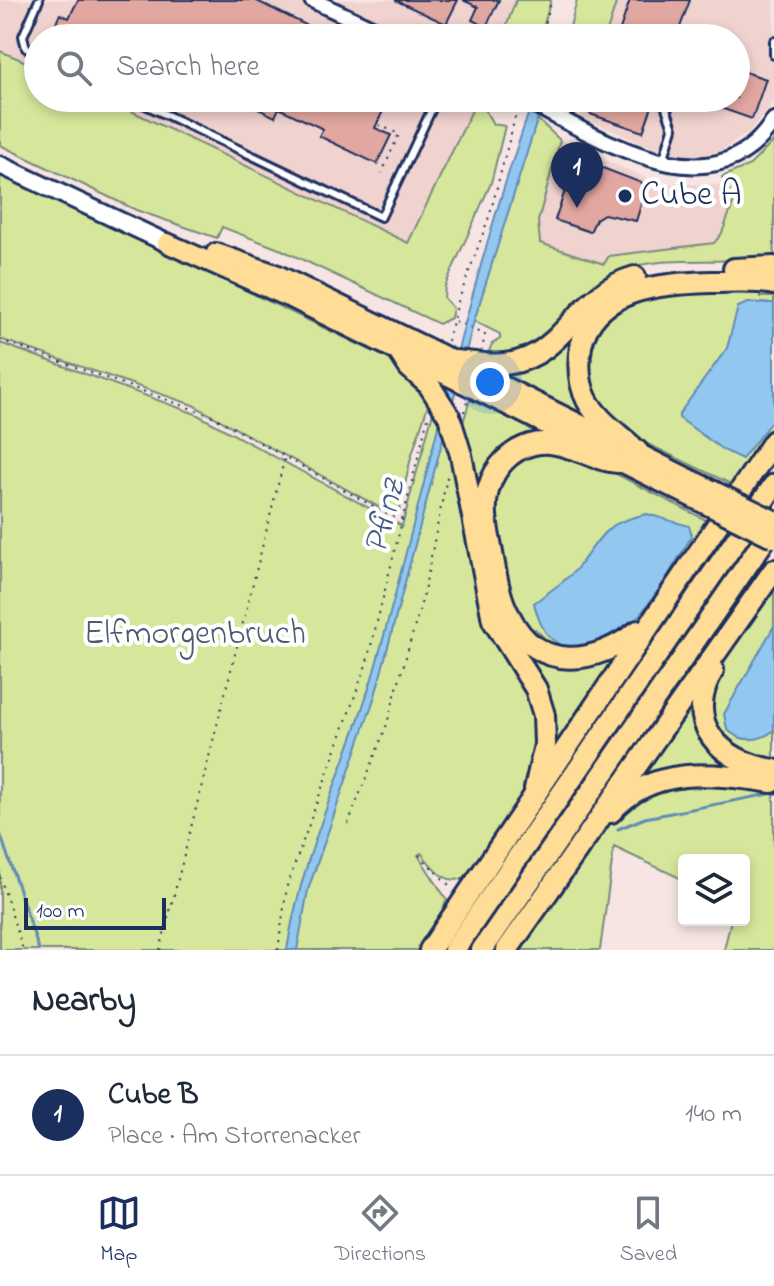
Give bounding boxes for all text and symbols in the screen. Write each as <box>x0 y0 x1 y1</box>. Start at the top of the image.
search box <box>24 24 750 112</box>
icon: search <box>52 46 96 90</box>
text: Search here <box>116 46 260 90</box>
pin: 1 <box>551 142 603 208</box>
place label: Cube A <box>641 171 742 221</box>
marker: Cube A <box>616 187 634 205</box>
your location <box>470 362 510 402</box>
water label: Pfinz <box>351 472 422 560</box>
park label: Elfmorgenbruch <box>84 610 306 660</box>
map controls <box>678 854 750 926</box>
button: layers <box>678 854 750 926</box>
scale bar <box>24 894 166 930</box>
text: 100 m <box>36 896 85 928</box>
text: Nearby <box>32 977 136 1027</box>
text: Cube B <box>108 1074 199 1118</box>
text: 1 <box>54 1096 62 1134</box>
text: 140 m <box>685 1096 742 1134</box>
text: Place · Am Storrenacker <box>108 1118 361 1156</box>
tab: Map <box>97 1191 141 1271</box>
tab: Directions <box>335 1191 426 1271</box>
tab: Saved <box>620 1191 677 1271</box>

